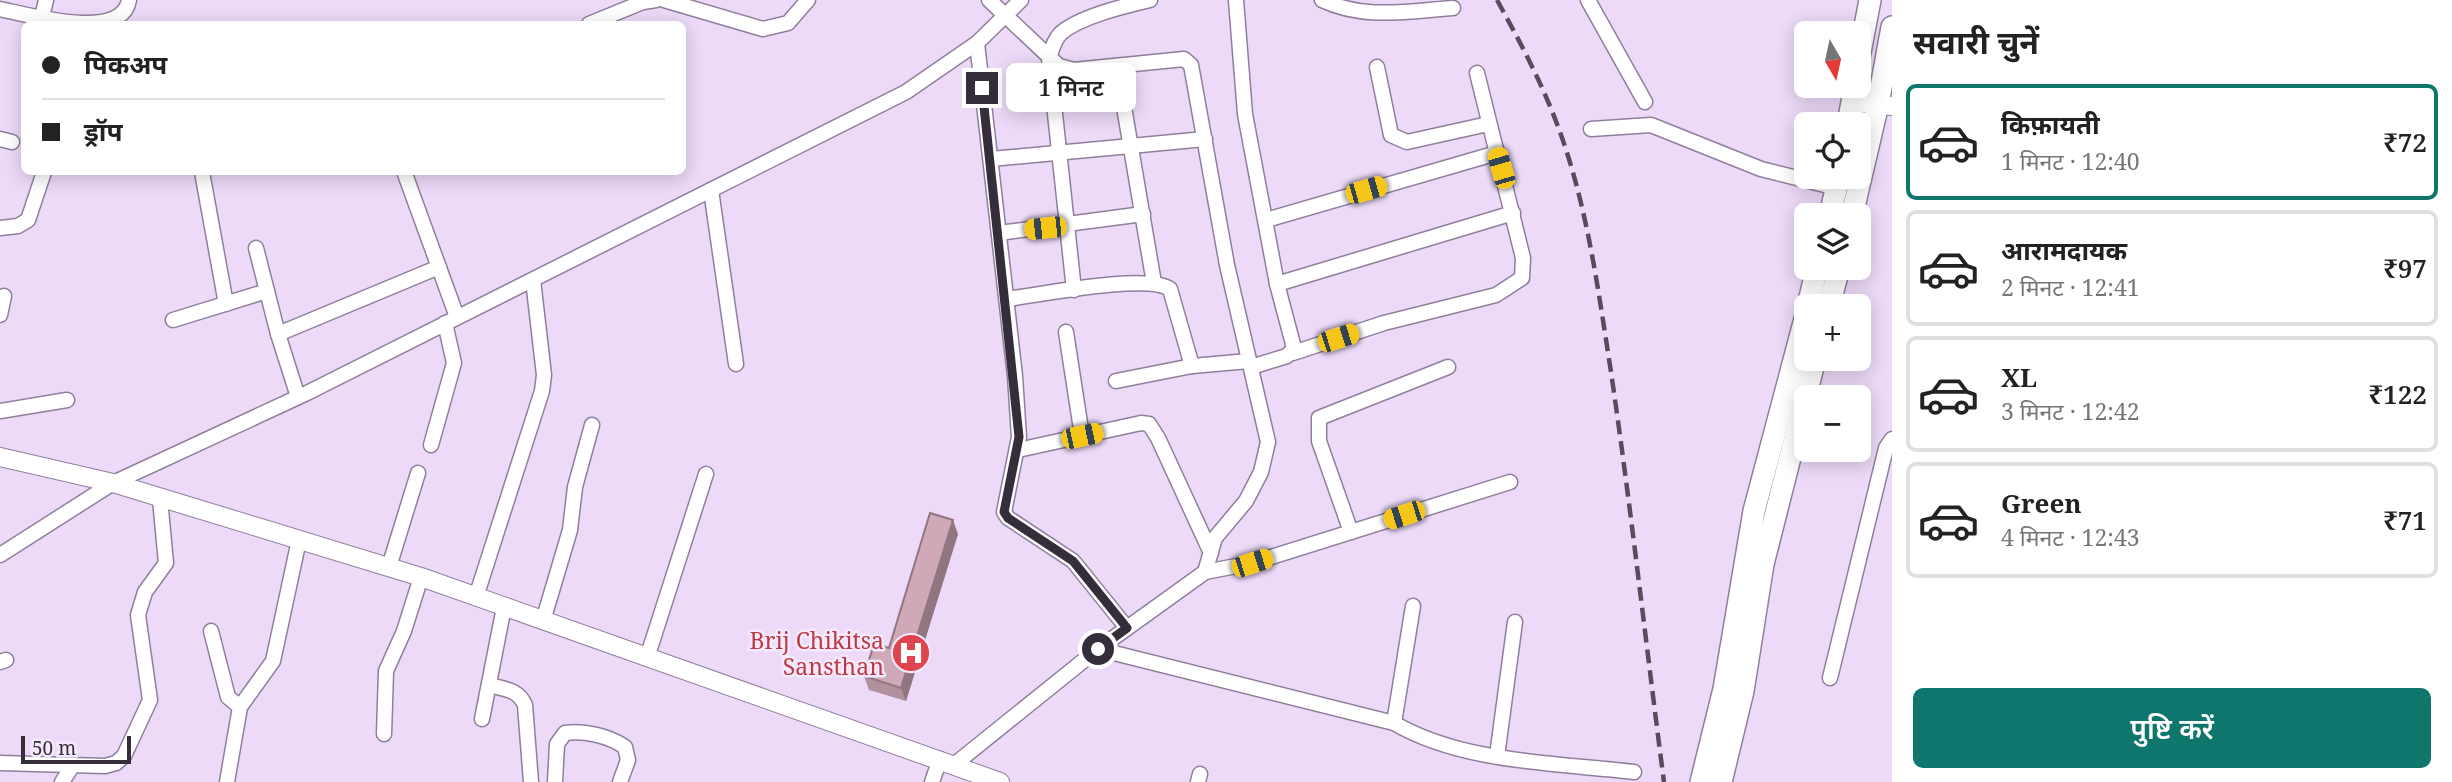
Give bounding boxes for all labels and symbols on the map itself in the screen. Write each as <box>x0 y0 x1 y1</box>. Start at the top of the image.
north arrow <box>1794 21 1871 98</box>
callout: 1 मिनट <box>1006 64 1136 112</box>
route end <box>966 72 998 104</box>
car <box>1486 145 1517 191</box>
car <box>1343 174 1390 206</box>
car <box>1024 215 1067 241</box>
car <box>1315 322 1362 354</box>
car <box>1060 421 1105 451</box>
car <box>1381 499 1428 531</box>
car <box>1229 547 1276 579</box>
place label: Brij Chikitsa Sansthan <box>750 624 884 682</box>
hospital icon: Brij Chikitsa Sansthan <box>890 632 932 674</box>
route start <box>1082 633 1114 665</box>
scale bar <box>21 733 131 765</box>

